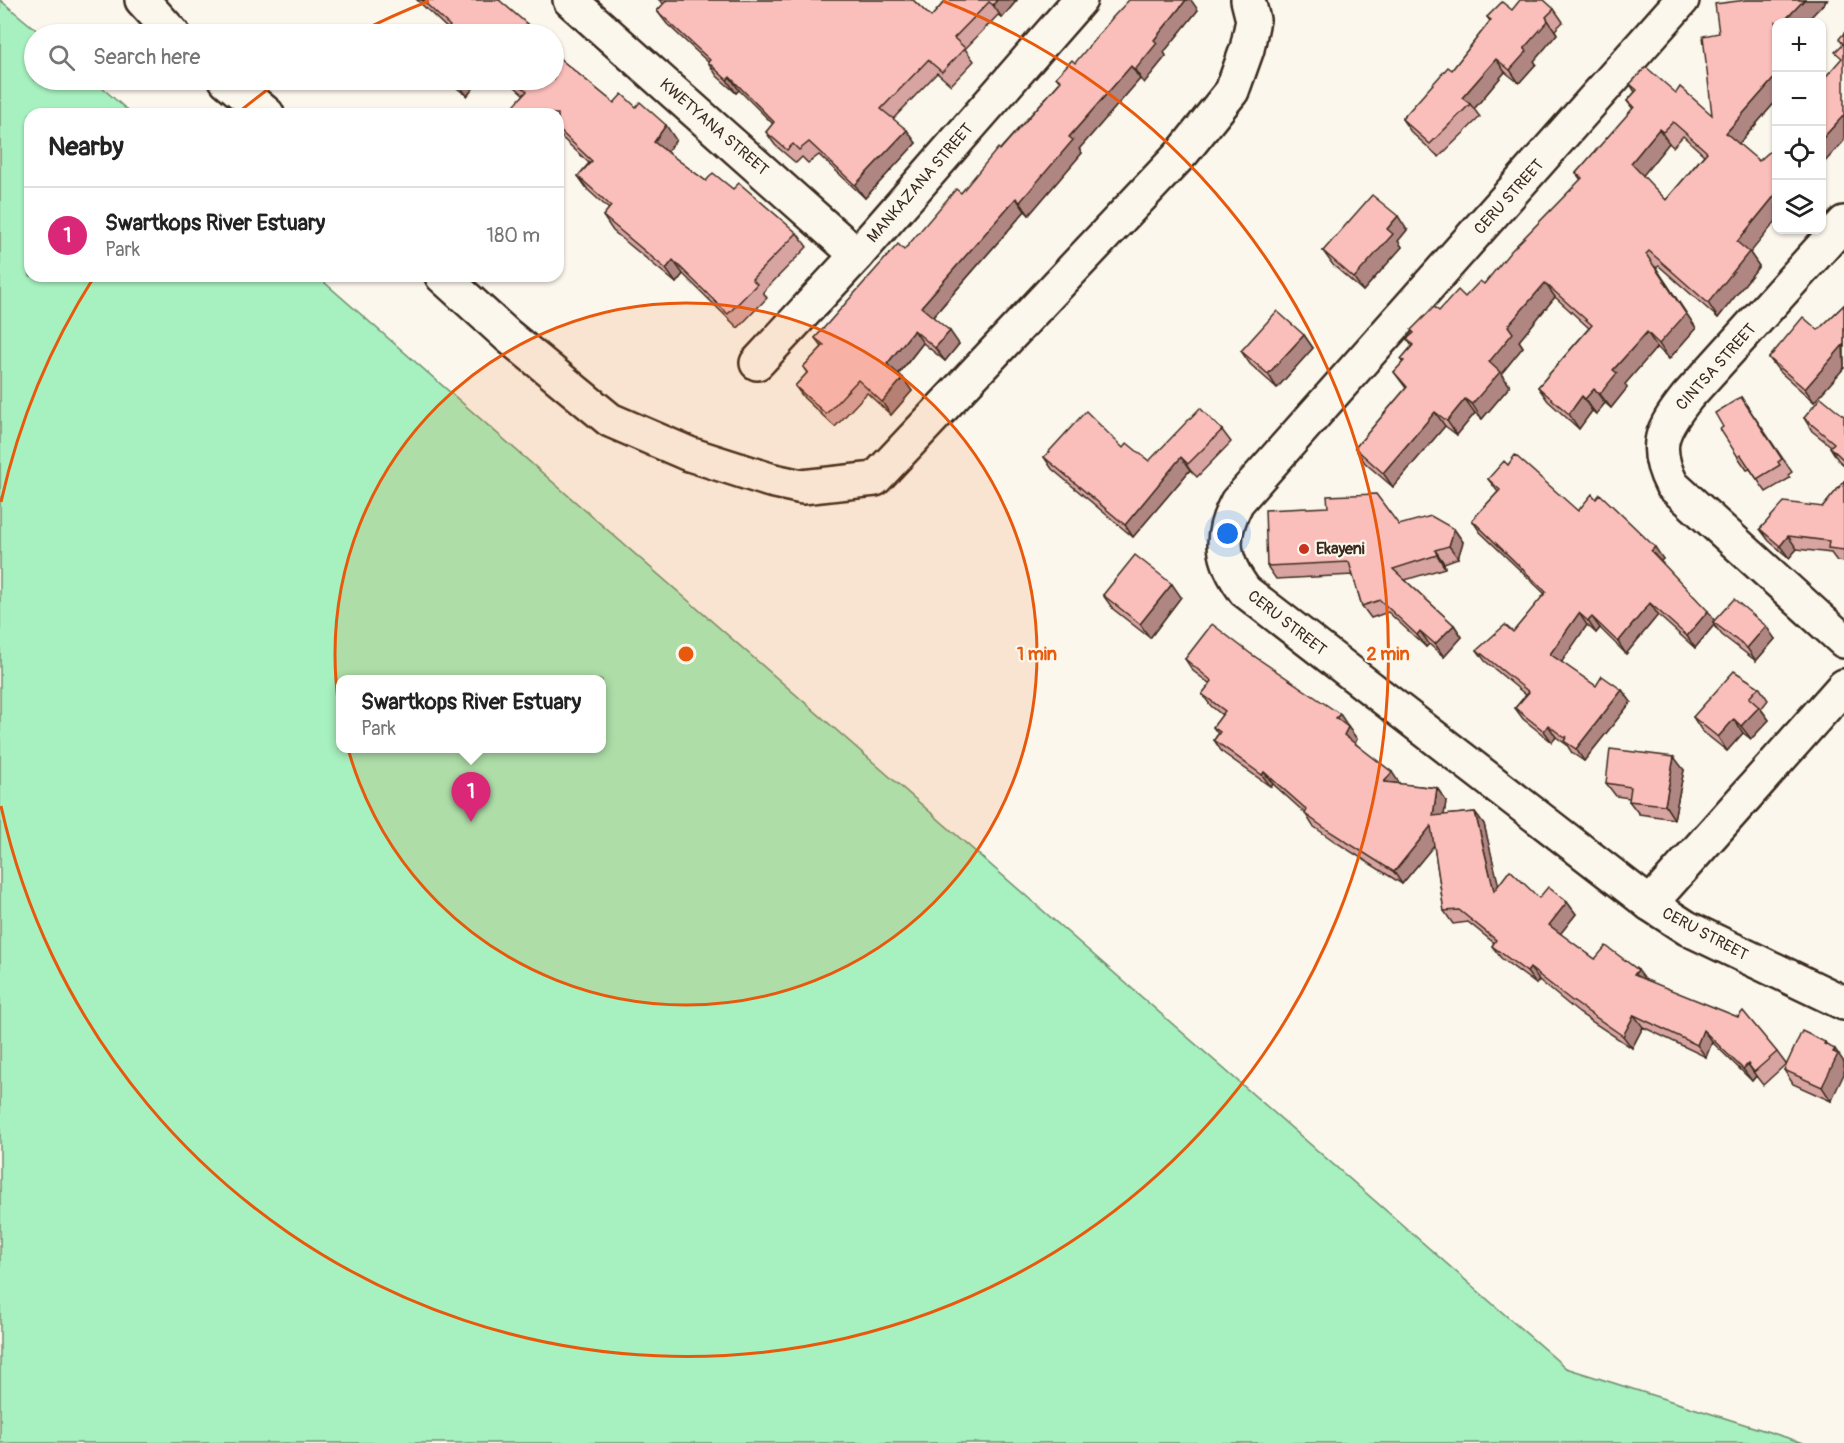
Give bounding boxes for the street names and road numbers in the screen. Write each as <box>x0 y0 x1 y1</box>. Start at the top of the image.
street label: KWETYANA STREET <box>655 74 773 180</box>
street label: MANKAZANA STREET <box>863 119 977 247</box>
street label: CERU STREET <box>1470 155 1548 239</box>
street label: CINTSA STREET <box>1672 319 1760 415</box>
street label: CERU STREET <box>1244 586 1330 660</box>
street label: CERU STREET <box>1659 903 1752 965</box>

